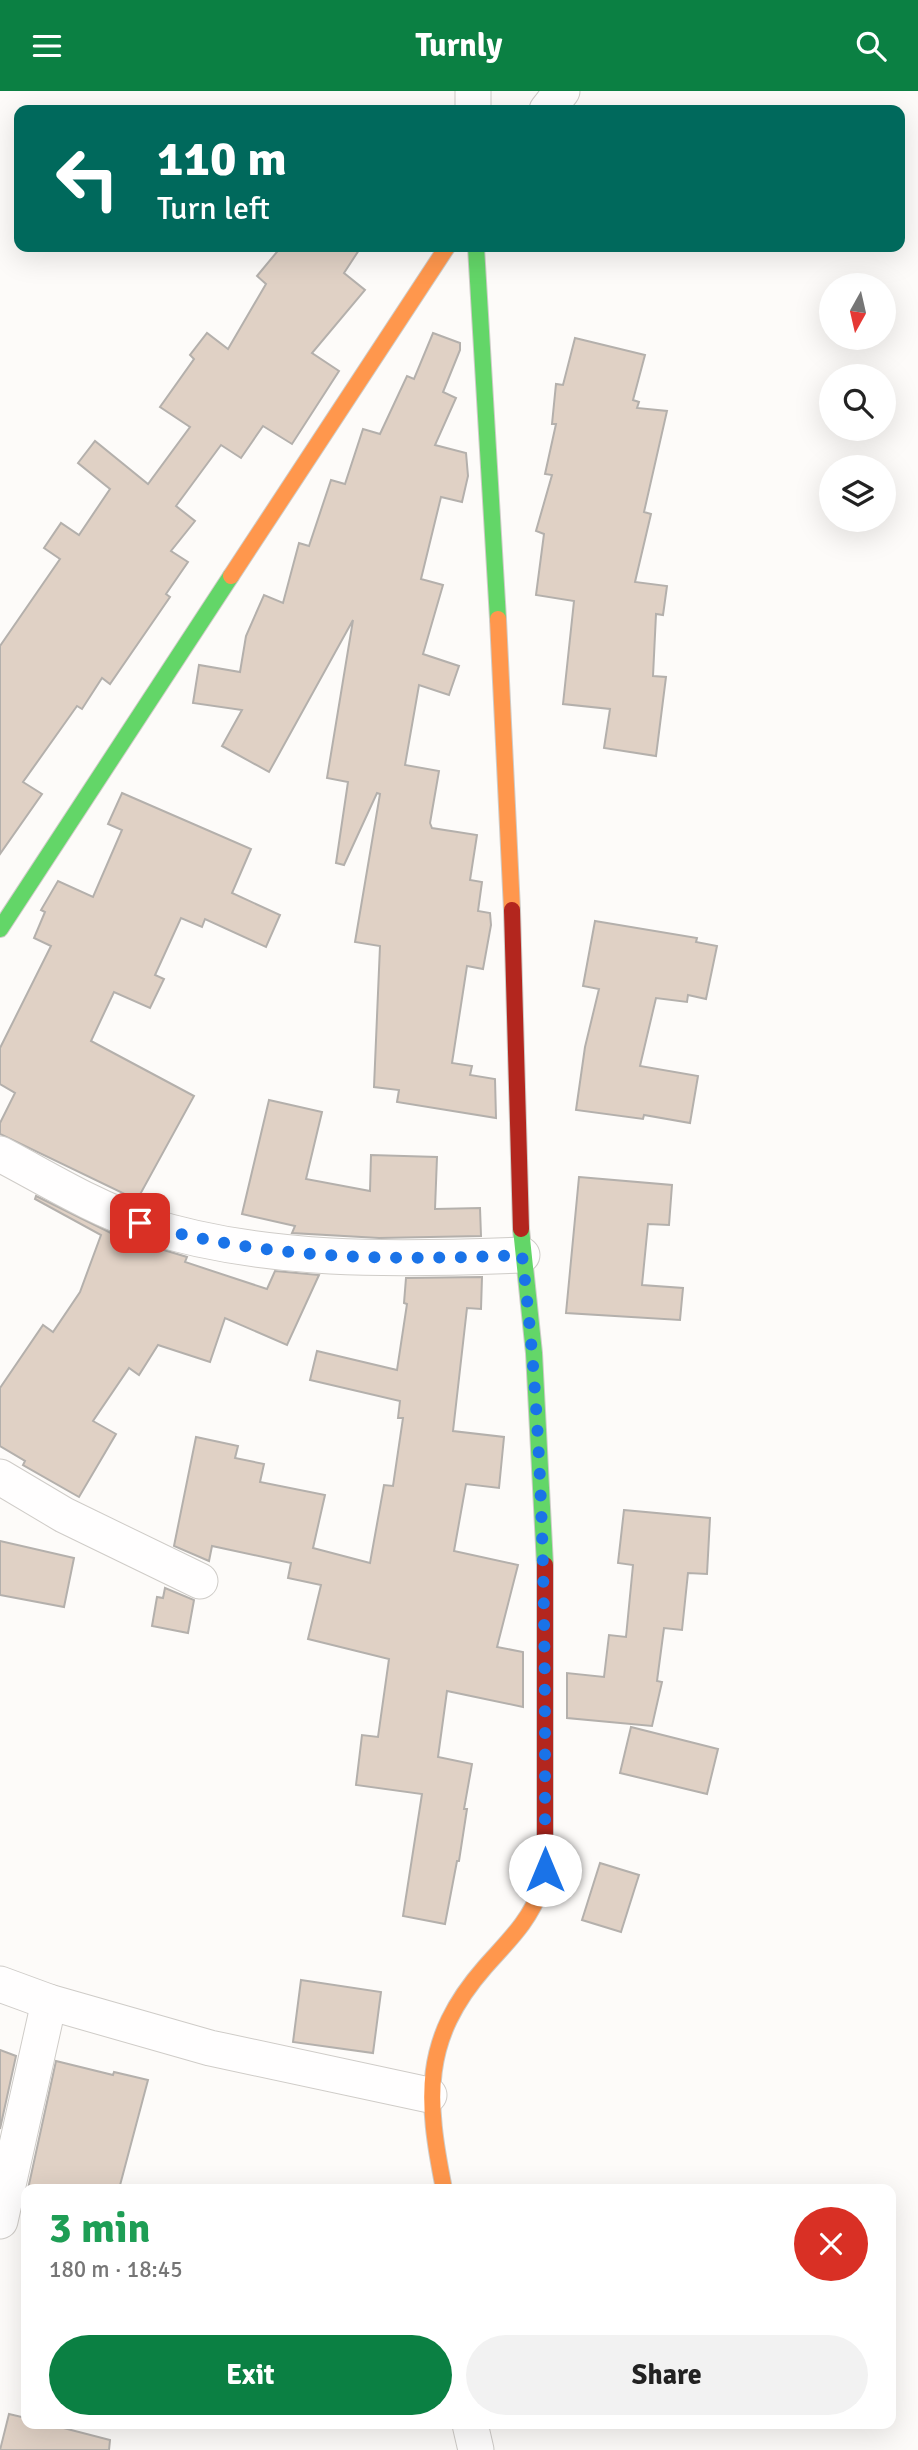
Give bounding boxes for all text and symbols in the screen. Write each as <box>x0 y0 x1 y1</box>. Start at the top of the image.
text: Turnly <box>416 26 502 65</box>
icon: menu <box>28 27 66 65</box>
icon: search <box>852 27 890 65</box>
text: 110 m <box>157 129 287 189</box>
icon: left <box>42 133 133 224</box>
text: Turn left <box>157 189 270 228</box>
north arrow <box>819 273 896 350</box>
map controls <box>819 273 896 532</box>
button: search <box>819 364 896 441</box>
button: layers <box>819 455 896 532</box>
pin <box>110 1193 170 1253</box>
icon: arrive <box>121 1204 159 1242</box>
position arrow <box>508 1833 582 1907</box>
text: 3 min <box>49 2203 150 2254</box>
button: close <box>794 2207 868 2281</box>
text: 180 m · 18:45 <box>49 2255 183 2284</box>
button: Exit <box>49 2335 452 2415</box>
button: Share <box>466 2335 868 2415</box>

